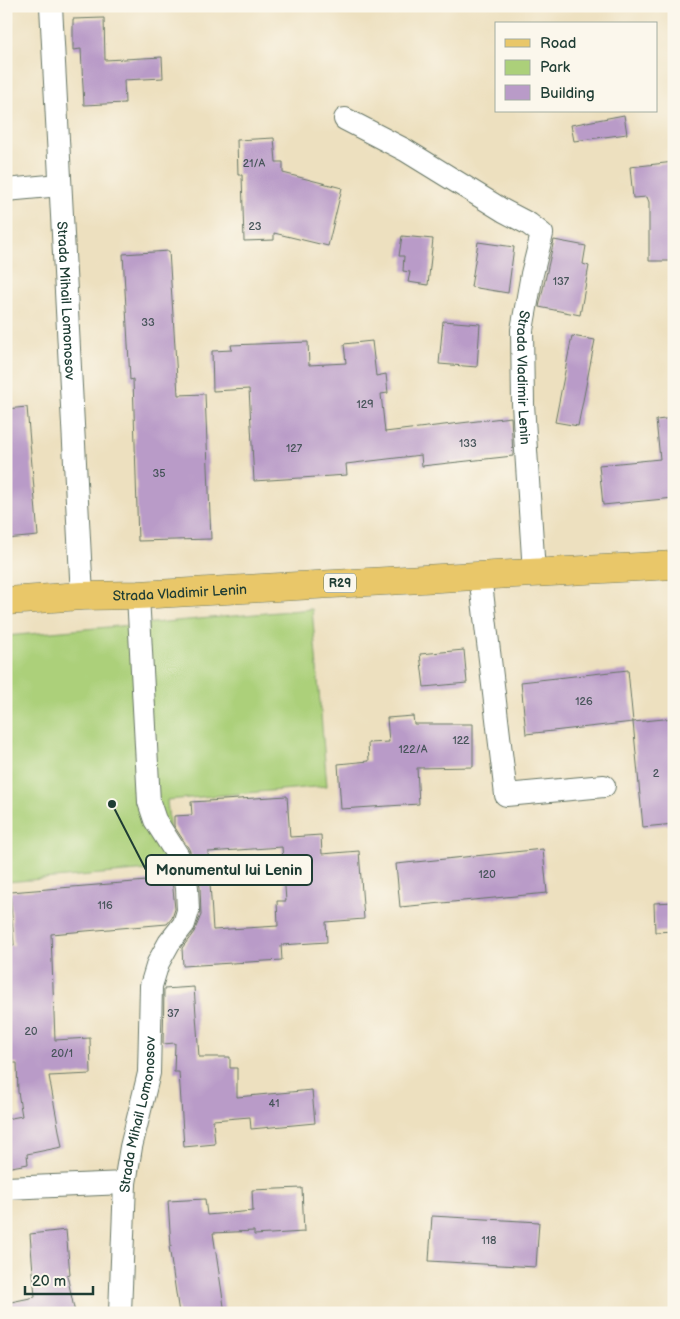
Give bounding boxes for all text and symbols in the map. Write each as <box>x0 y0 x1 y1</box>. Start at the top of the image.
legend <box>495 22 658 112</box>
text: Road <box>540 34 576 53</box>
text: Park <box>540 58 571 77</box>
text: Building <box>540 84 595 103</box>
house number: 21/A <box>243 157 265 170</box>
house number: 23 <box>248 220 262 233</box>
street label: Strada Mihail Lomonosov <box>54 221 79 381</box>
house number: 137 <box>553 275 570 288</box>
street label: Strada Vladimir Lenin <box>513 309 534 445</box>
house number: 33 <box>141 316 155 329</box>
house number: 129 <box>356 398 374 411</box>
house number: 133 <box>459 437 477 450</box>
house number: 127 <box>286 442 303 455</box>
house number: 35 <box>152 467 166 480</box>
road number: R29 <box>324 574 356 592</box>
street label: Strada Vladimir Lenin <box>112 580 247 604</box>
house number: 126 <box>575 695 593 708</box>
house number: 122 <box>452 734 470 747</box>
house number: 122/A <box>399 743 428 756</box>
house number: 2 <box>653 767 660 780</box>
callout: Monumentul lui Lenin <box>146 855 312 885</box>
text: Monumentul lui Lenin <box>156 861 302 880</box>
house number: 120 <box>478 868 496 881</box>
house number: 116 <box>97 899 113 912</box>
house number: 37 <box>167 1007 180 1020</box>
house number: 20 <box>25 1025 38 1038</box>
street label: Strada Mihail Lomonosov <box>116 1036 158 1193</box>
house number: 20/1 <box>51 1047 73 1060</box>
house number: 41 <box>269 1097 279 1110</box>
house number: 118 <box>482 1234 496 1247</box>
scale bar <box>25 1264 92 1296</box>
text: 20 m <box>32 1272 66 1291</box>

